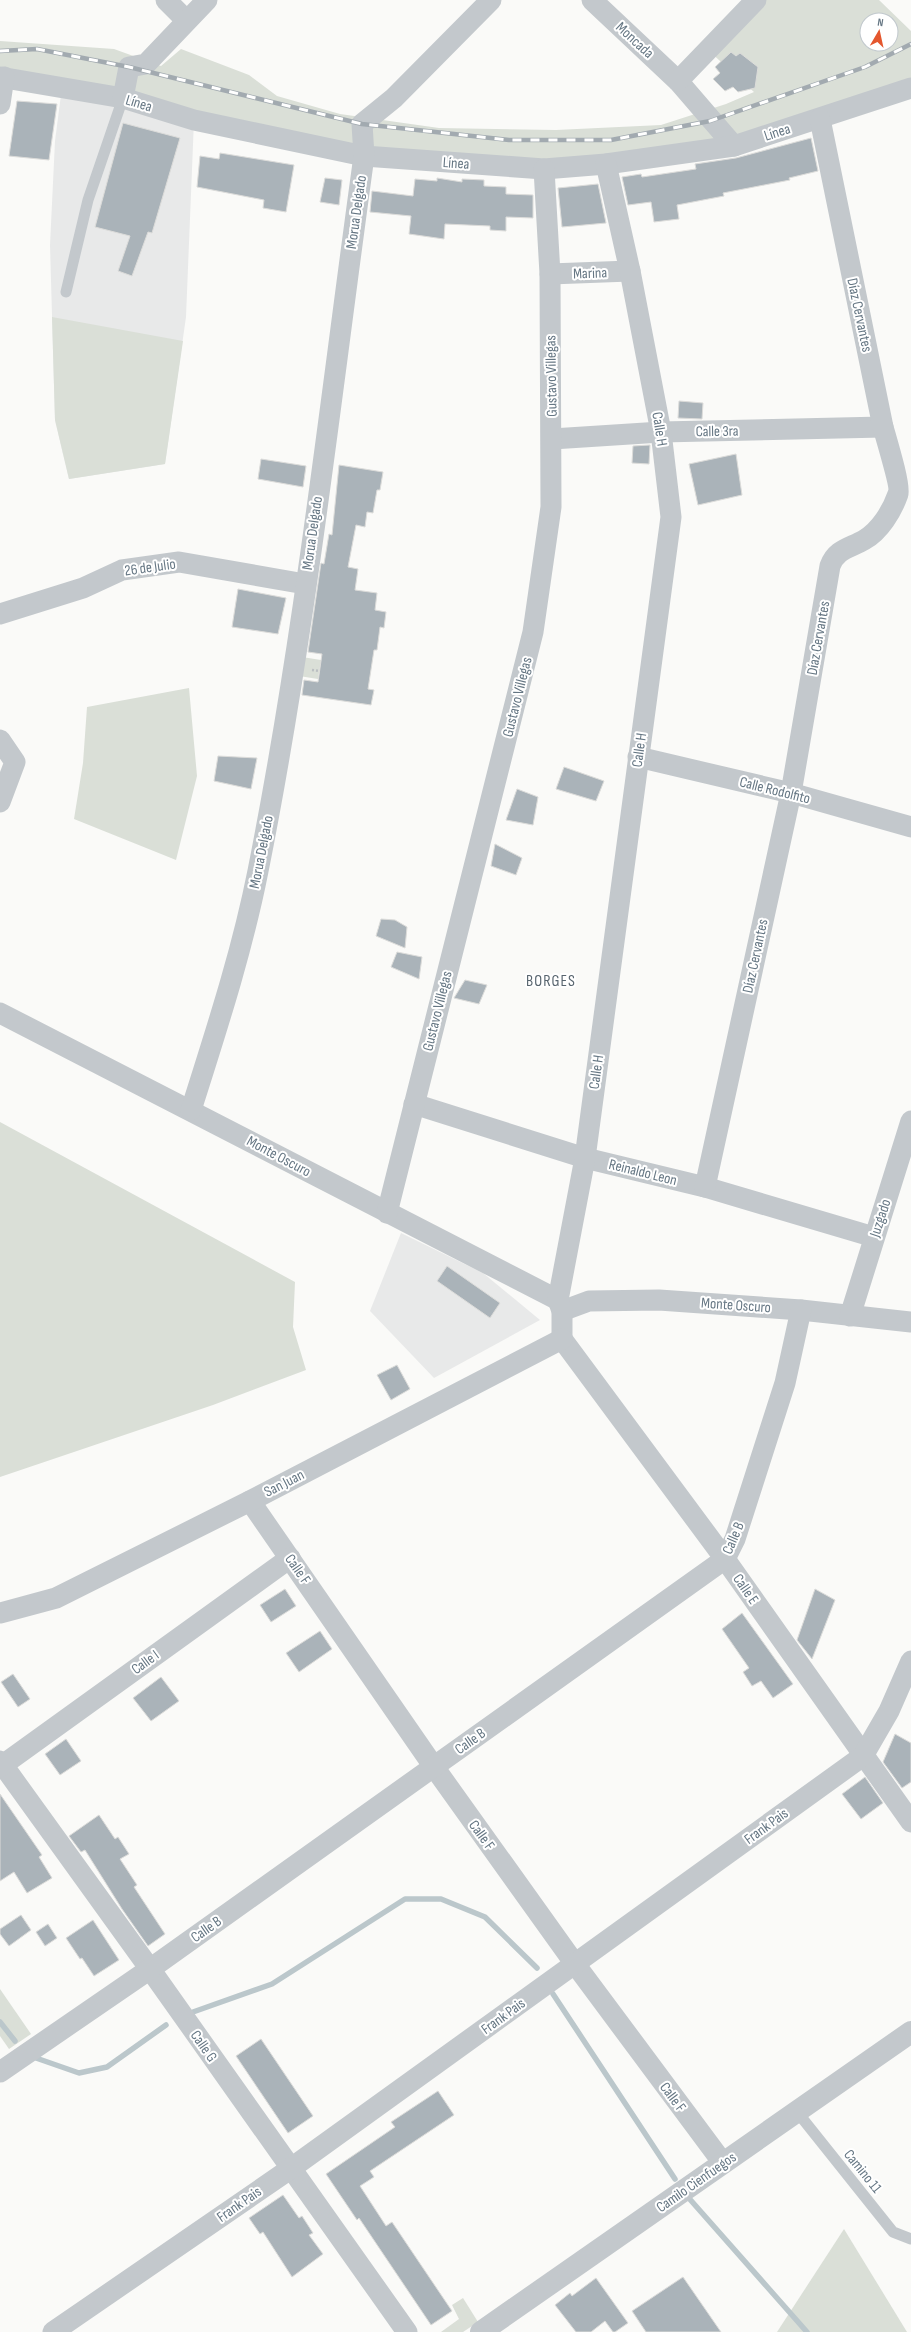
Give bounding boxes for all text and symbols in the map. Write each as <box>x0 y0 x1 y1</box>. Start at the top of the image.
north arrow <box>859 12 899 52</box>
text: N <box>877 16 885 30</box>
street label: Moncada <box>612 18 658 63</box>
street label: Línea <box>123 91 155 117</box>
street label: Línea <box>762 119 793 146</box>
street label: Línea <box>442 153 470 174</box>
street label: Morua Delgado <box>342 174 371 250</box>
street label: Marina <box>573 263 608 284</box>
street label: Díaz Cervantes <box>842 276 877 354</box>
street label: Gustavo Villegas <box>541 335 562 417</box>
street label: Calle H <box>647 411 672 448</box>
street label: Calle 3ra <box>695 422 739 441</box>
street label: Morua Delgado <box>298 495 327 571</box>
street label: 26 de Julio <box>123 555 177 580</box>
street label: Díaz Cervantes <box>803 599 834 677</box>
street label: Gustavo Villegas <box>498 655 537 739</box>
street label: Calle H <box>628 732 651 768</box>
street label: Calle Rodolfito <box>738 773 812 808</box>
street label: Morua Delgado <box>245 814 278 890</box>
street label: Díaz Cervantes <box>738 917 773 995</box>
street label: Gustavo Villegas <box>418 969 457 1053</box>
district label: BORGES <box>526 972 576 991</box>
street label: Calle H <box>585 1054 608 1090</box>
street label: Monte Oscuro <box>243 1132 314 1181</box>
street label: Reinaldo Leon <box>607 1155 679 1190</box>
street label: Juzgado <box>865 1197 896 1240</box>
street label: Monte Oscuro <box>700 1294 771 1317</box>
street label: San Juan <box>261 1465 307 1502</box>
street label: Calle B <box>718 1519 749 1557</box>
street label: Calle F <box>280 1550 315 1588</box>
street label: Calle E <box>728 1570 763 1608</box>
street label: Calle I <box>128 1646 163 1679</box>
street label: Calle B <box>451 1724 490 1759</box>
street label: Frank Pais <box>740 1804 792 1849</box>
street label: Calle F <box>464 1816 499 1854</box>
street label: Calle B <box>187 1912 226 1947</box>
street label: Frank Pais <box>477 1994 529 2039</box>
street label: Calle G <box>186 2027 221 2066</box>
street label: Calle F <box>655 2079 690 2116</box>
street label: Camino 11 <box>839 2146 886 2198</box>
street label: Camilo Cienfuegos <box>653 2148 740 2217</box>
street label: Frank Pais <box>213 2182 265 2227</box>

